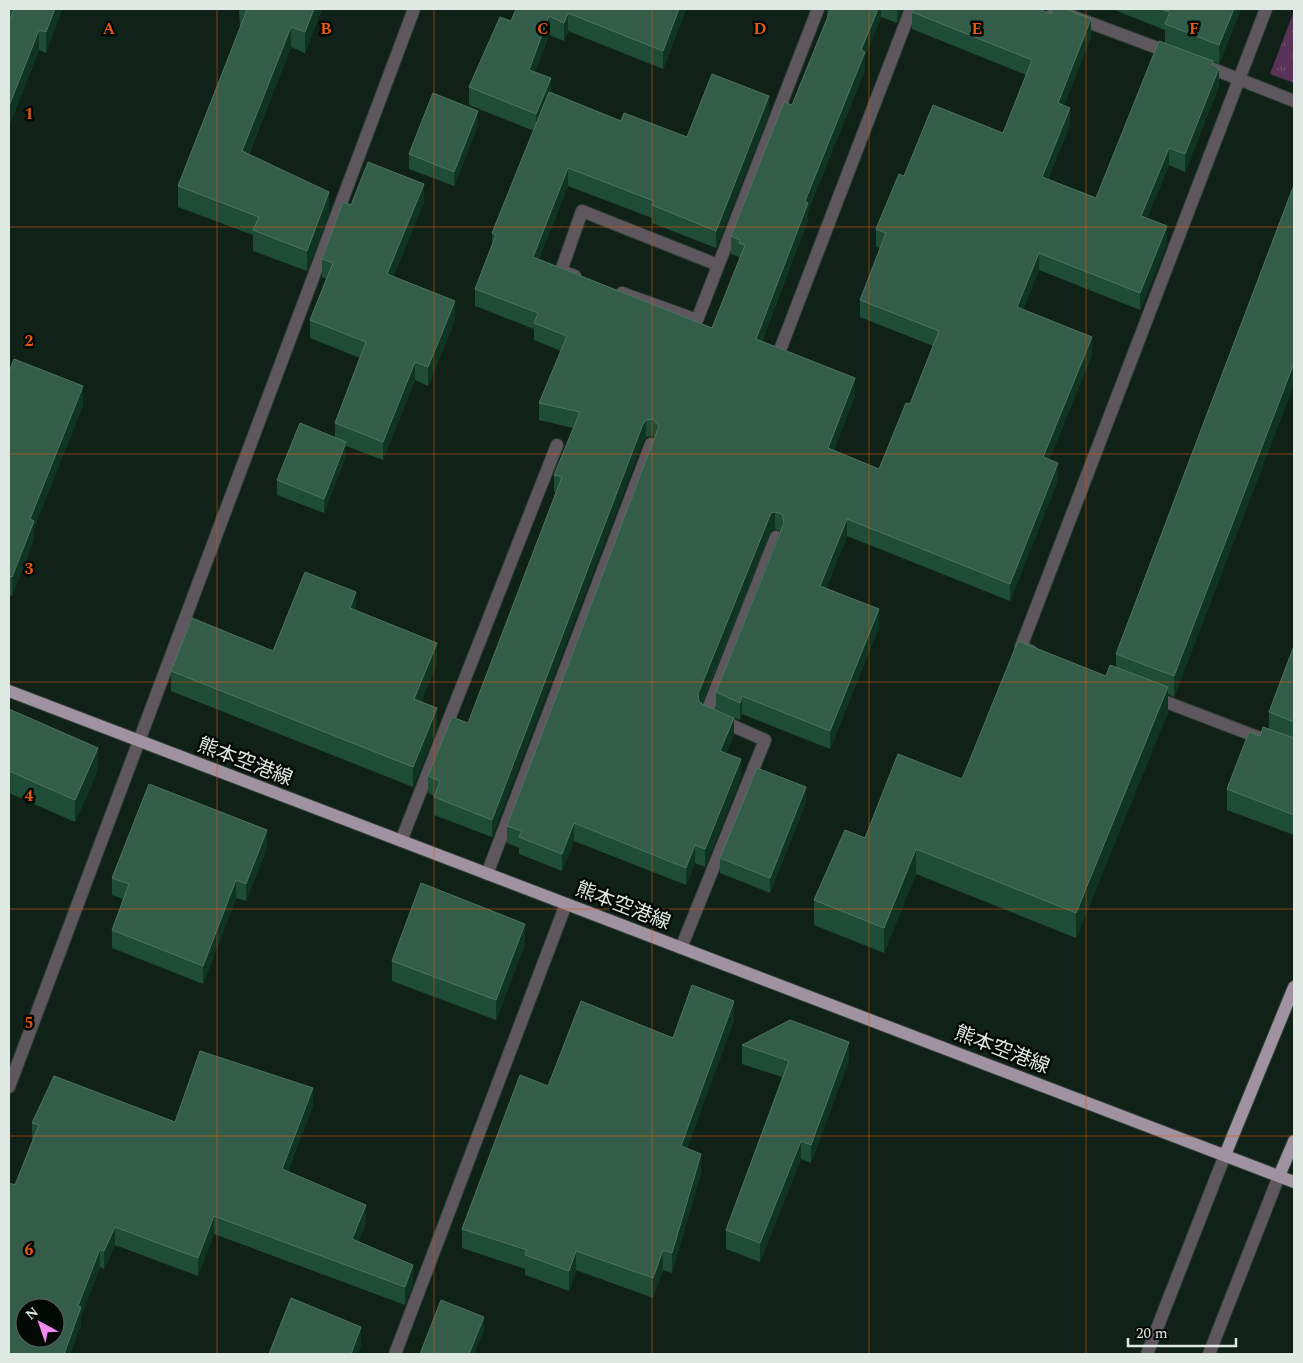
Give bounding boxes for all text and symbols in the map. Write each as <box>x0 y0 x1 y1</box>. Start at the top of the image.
text: A <box>103 17 116 41</box>
text: B <box>320 17 332 41</box>
text: C <box>537 17 549 41</box>
text: D <box>754 17 767 41</box>
text: E <box>972 17 982 41</box>
text: F <box>1189 17 1199 41</box>
text: 1 <box>25 102 33 126</box>
text: 2 <box>25 329 34 353</box>
text: 3 <box>25 557 34 581</box>
street label: 熊本空港線 <box>193 730 297 794</box>
text: 4 <box>25 784 34 808</box>
street label: 熊本空港線 <box>571 874 675 938</box>
text: 5 <box>25 1011 33 1035</box>
street label: 熊本空港線 <box>950 1018 1054 1082</box>
text: 6 <box>25 1238 34 1262</box>
north arrow <box>15 1298 65 1348</box>
text: N <box>21 1302 43 1325</box>
scale bar <box>1128 1316 1236 1348</box>
text: 20 m <box>1136 1322 1168 1345</box>

